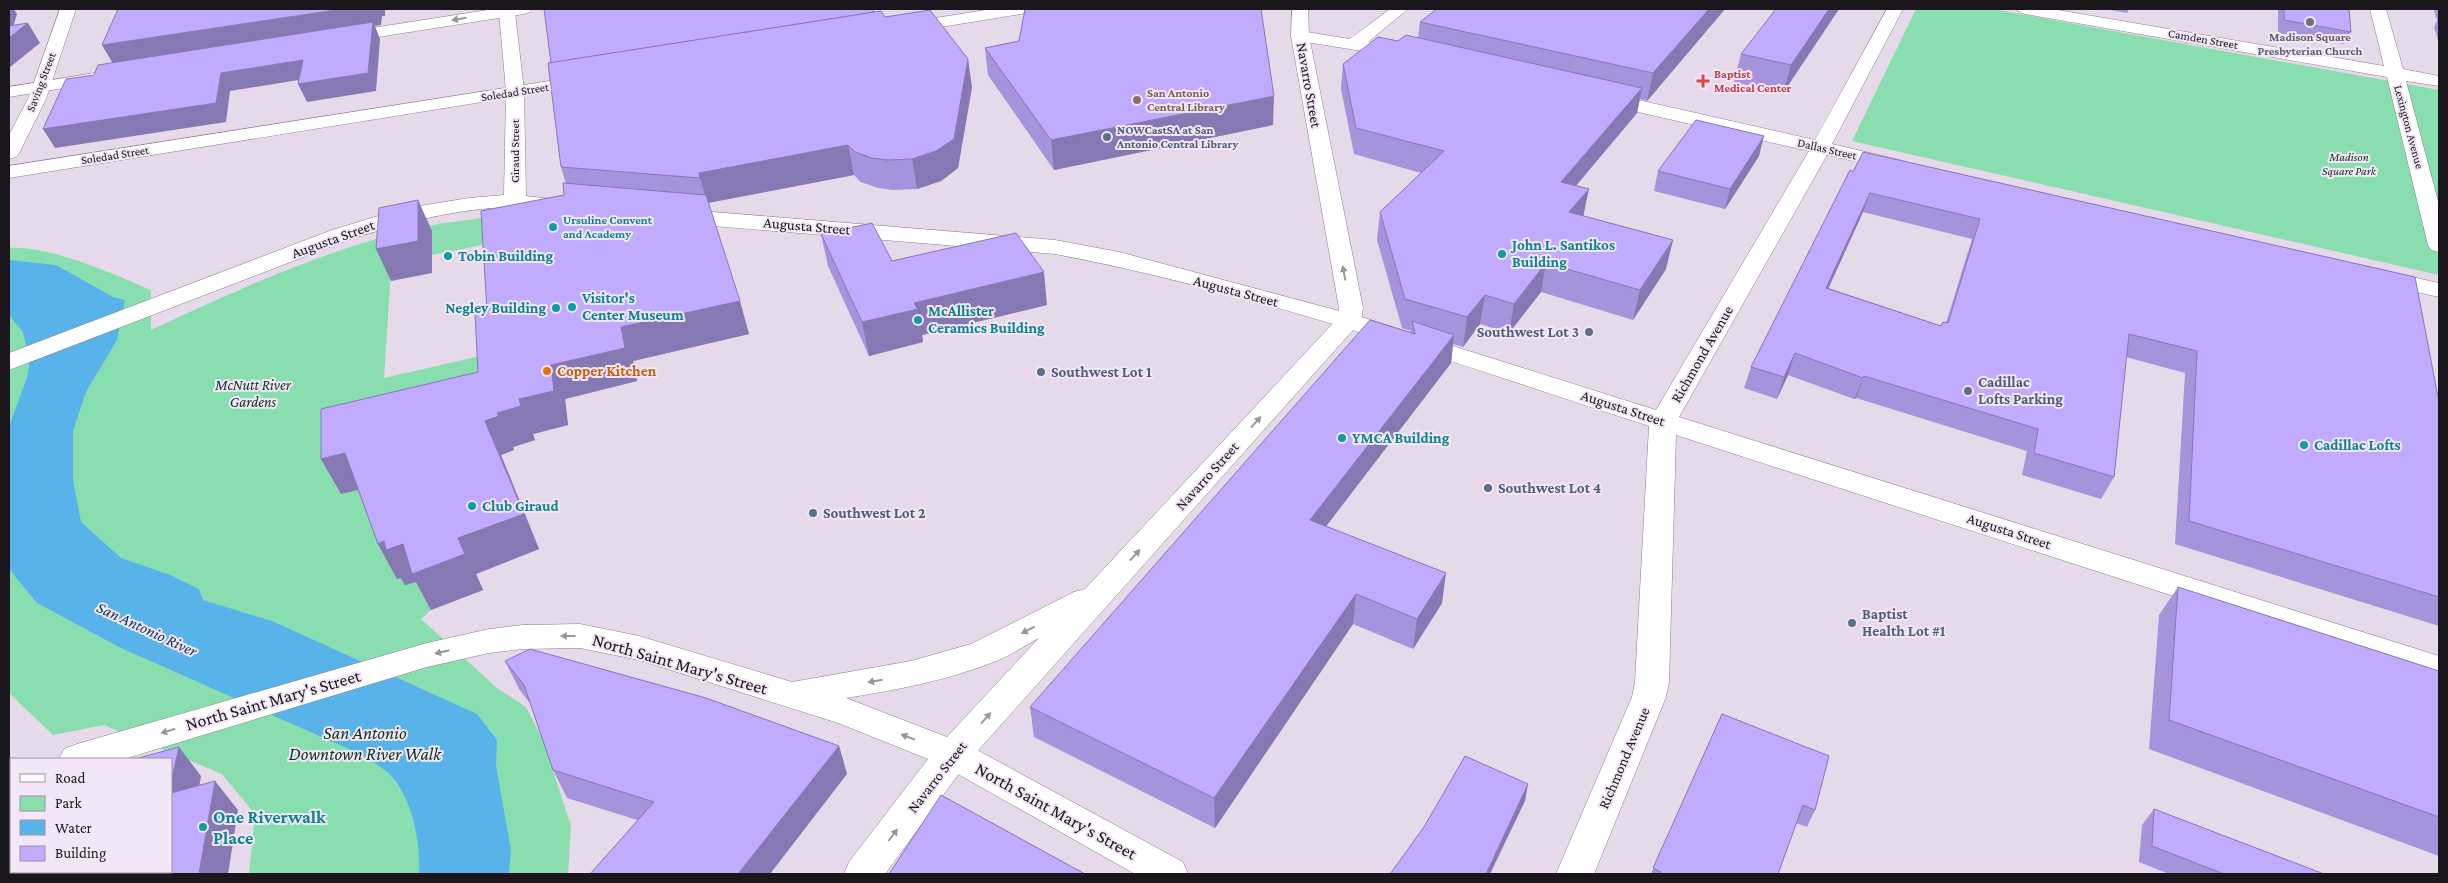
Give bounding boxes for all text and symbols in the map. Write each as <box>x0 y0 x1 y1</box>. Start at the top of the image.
one-way arrow <box>450 16 466 24</box>
marker: Madison Square Presbyterian Church <box>2304 16 2316 28</box>
street label: Camden Street <box>2167 26 2240 52</box>
place label: Madison Square Presbyterian Church <box>2258 30 2362 58</box>
street label: Navarro Street <box>1294 41 1325 130</box>
street label: Saving Street <box>23 49 59 114</box>
place label: Baptist Medical Center <box>1714 67 1792 95</box>
marker: Baptist Medical Center <box>1696 74 1710 88</box>
street label: Soledad Street <box>480 80 551 104</box>
street label: Lexington Avenue <box>2391 84 2427 170</box>
place label: San Antonio Central Library <box>1147 86 1225 114</box>
marker: San Antonio Central Library <box>1131 94 1143 106</box>
street label: Giraud Street <box>508 118 522 183</box>
place label: NOWCastSA at San Antonio Central Library <box>1116 123 1238 151</box>
marker: NOWCastSA at San Antonio Central Library <box>1101 131 1113 143</box>
street label: Dallas Street <box>1796 135 1859 163</box>
street label: Soledad Street <box>80 143 151 167</box>
park label: Madison Square Park <box>2322 150 2377 178</box>
place label: Ursuline Convent and Academy <box>563 213 653 241</box>
street label: Augusta Street <box>763 214 852 239</box>
street label: Augusta Street <box>289 216 378 262</box>
marker: Ursuline Convent and Academy <box>547 221 559 233</box>
place label: John L. Santikos Building <box>1510 237 1615 270</box>
place label: Tobin Building <box>458 248 553 264</box>
marker: John L. Santikos Building <box>1496 248 1508 260</box>
marker: Tobin Building <box>442 250 454 262</box>
one-way arrow <box>1339 264 1347 280</box>
street label: Augusta Street <box>1192 272 1281 311</box>
place label: Visitor's Center Museum <box>581 290 684 323</box>
place label: Negley Building <box>445 300 546 316</box>
marker: Visitor's Center Museum <box>566 301 578 313</box>
marker: Negley Building <box>550 302 562 314</box>
place label: McAllister Ceramics Building <box>928 303 1045 336</box>
street label: Richmond Avenue <box>1668 303 1736 405</box>
marker: McAllister Ceramics Building <box>912 314 924 326</box>
place label: Southwest Lot 3 <box>1477 324 1579 340</box>
marker: Southwest Lot 3 <box>1583 326 1595 338</box>
place label: Copper Kitchen <box>557 363 657 379</box>
place label: Southwest Lot 1 <box>1051 364 1152 380</box>
marker: Copper Kitchen <box>541 365 553 377</box>
marker: Southwest Lot 1 <box>1035 366 1047 378</box>
place label: Cadillac Lofts Parking <box>1978 374 2063 407</box>
park label: McNutt River Gardens <box>214 377 292 410</box>
marker: Cadillac Lofts Parking <box>1962 385 1974 397</box>
street label: Augusta Street <box>1579 387 1668 430</box>
one-way arrow <box>1250 417 1262 429</box>
place label: YMCA Building <box>1352 430 1450 446</box>
marker: YMCA Building <box>1336 432 1348 444</box>
place label: Cadillac Lofts <box>2314 437 2401 453</box>
street label: Navarro Street <box>1172 438 1242 513</box>
marker: Cadillac Lofts <box>2298 439 2310 451</box>
place label: Southwest Lot 4 <box>1498 480 1601 496</box>
marker: Southwest Lot 4 <box>1482 482 1494 494</box>
place label: Club Giraud <box>482 498 560 514</box>
marker: Club Giraud <box>466 500 478 512</box>
place label: Southwest Lot 2 <box>823 505 926 521</box>
marker: Southwest Lot 2 <box>807 507 819 519</box>
street label: Augusta Street <box>1965 510 2054 553</box>
one-way arrow <box>1129 550 1141 562</box>
water label: San Antonio River <box>94 598 200 660</box>
place label: Baptist Health Lot #1 <box>1862 606 1946 639</box>
marker: Baptist Health Lot #1 <box>1846 617 1858 629</box>
one-way arrow <box>1020 626 1035 634</box>
street label: North Saint Mary's Street <box>590 629 771 699</box>
one-way arrow <box>560 632 576 640</box>
one-way arrow <box>434 648 450 656</box>
street label: North Saint Mary's Street <box>183 665 364 735</box>
one-way arrow <box>866 677 882 685</box>
street label: Richmond Avenue <box>1595 704 1653 811</box>
one-way arrow <box>980 713 992 725</box>
park label: San Antonio Downtown River Walk <box>289 723 442 764</box>
one-way arrow <box>161 727 176 735</box>
one-way arrow <box>901 732 915 740</box>
street label: Navarro Street <box>904 737 970 816</box>
legend <box>10 758 172 873</box>
street label: North Saint Mary's Street <box>972 758 1141 864</box>
text: Road <box>55 770 86 786</box>
text: Park <box>55 795 82 811</box>
place label: One Riverwalk Place <box>213 807 326 848</box>
text: Water <box>55 820 92 836</box>
marker: One Riverwalk Place <box>197 821 209 833</box>
one-way arrow <box>887 829 898 842</box>
text: Building <box>55 845 106 862</box>

